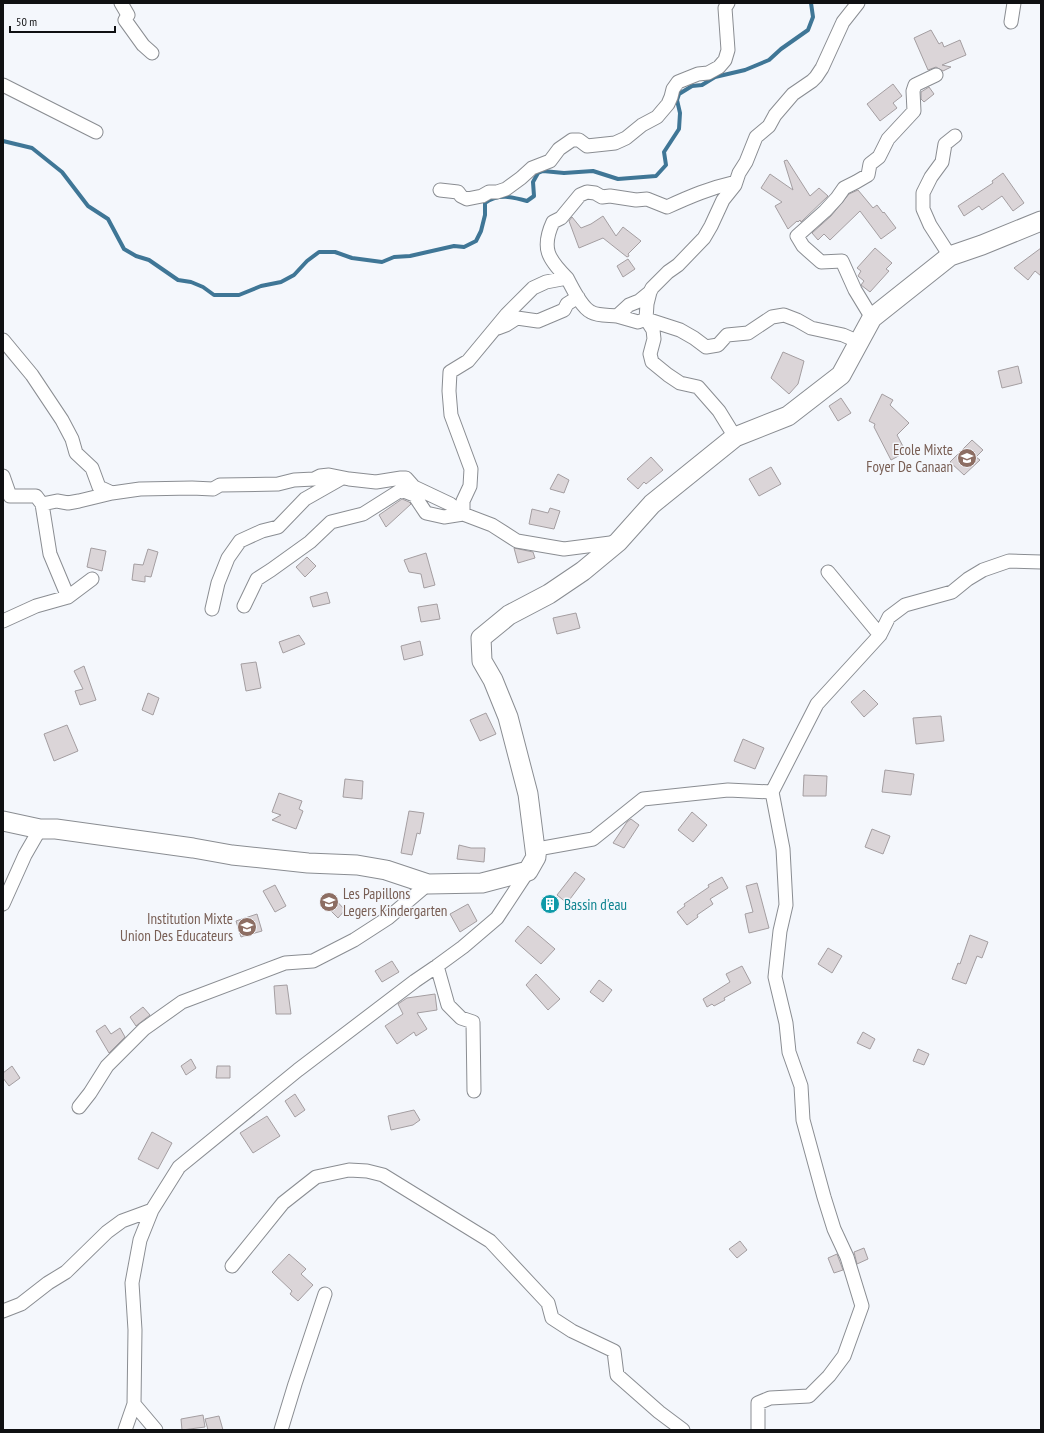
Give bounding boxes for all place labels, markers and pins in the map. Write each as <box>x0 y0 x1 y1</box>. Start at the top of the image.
place label: Ecole Mixte Foyer De Canaan <box>866 440 953 476</box>
school or university icon: Ecole Mixte Foyer De Canaan <box>956 447 978 469</box>
place label: Les Papillons Legers Kindergarten <box>343 884 447 920</box>
school or university icon: Les Papillons Legers Kindergarten <box>318 891 340 913</box>
building icon: Bassin d'eau <box>539 893 561 915</box>
place label: Bassin d'eau <box>564 895 627 914</box>
place label: Institution Mixte Union Des Educateurs <box>120 909 233 945</box>
school or university icon: Institution Mixte Union Des Educateurs <box>236 916 258 938</box>

